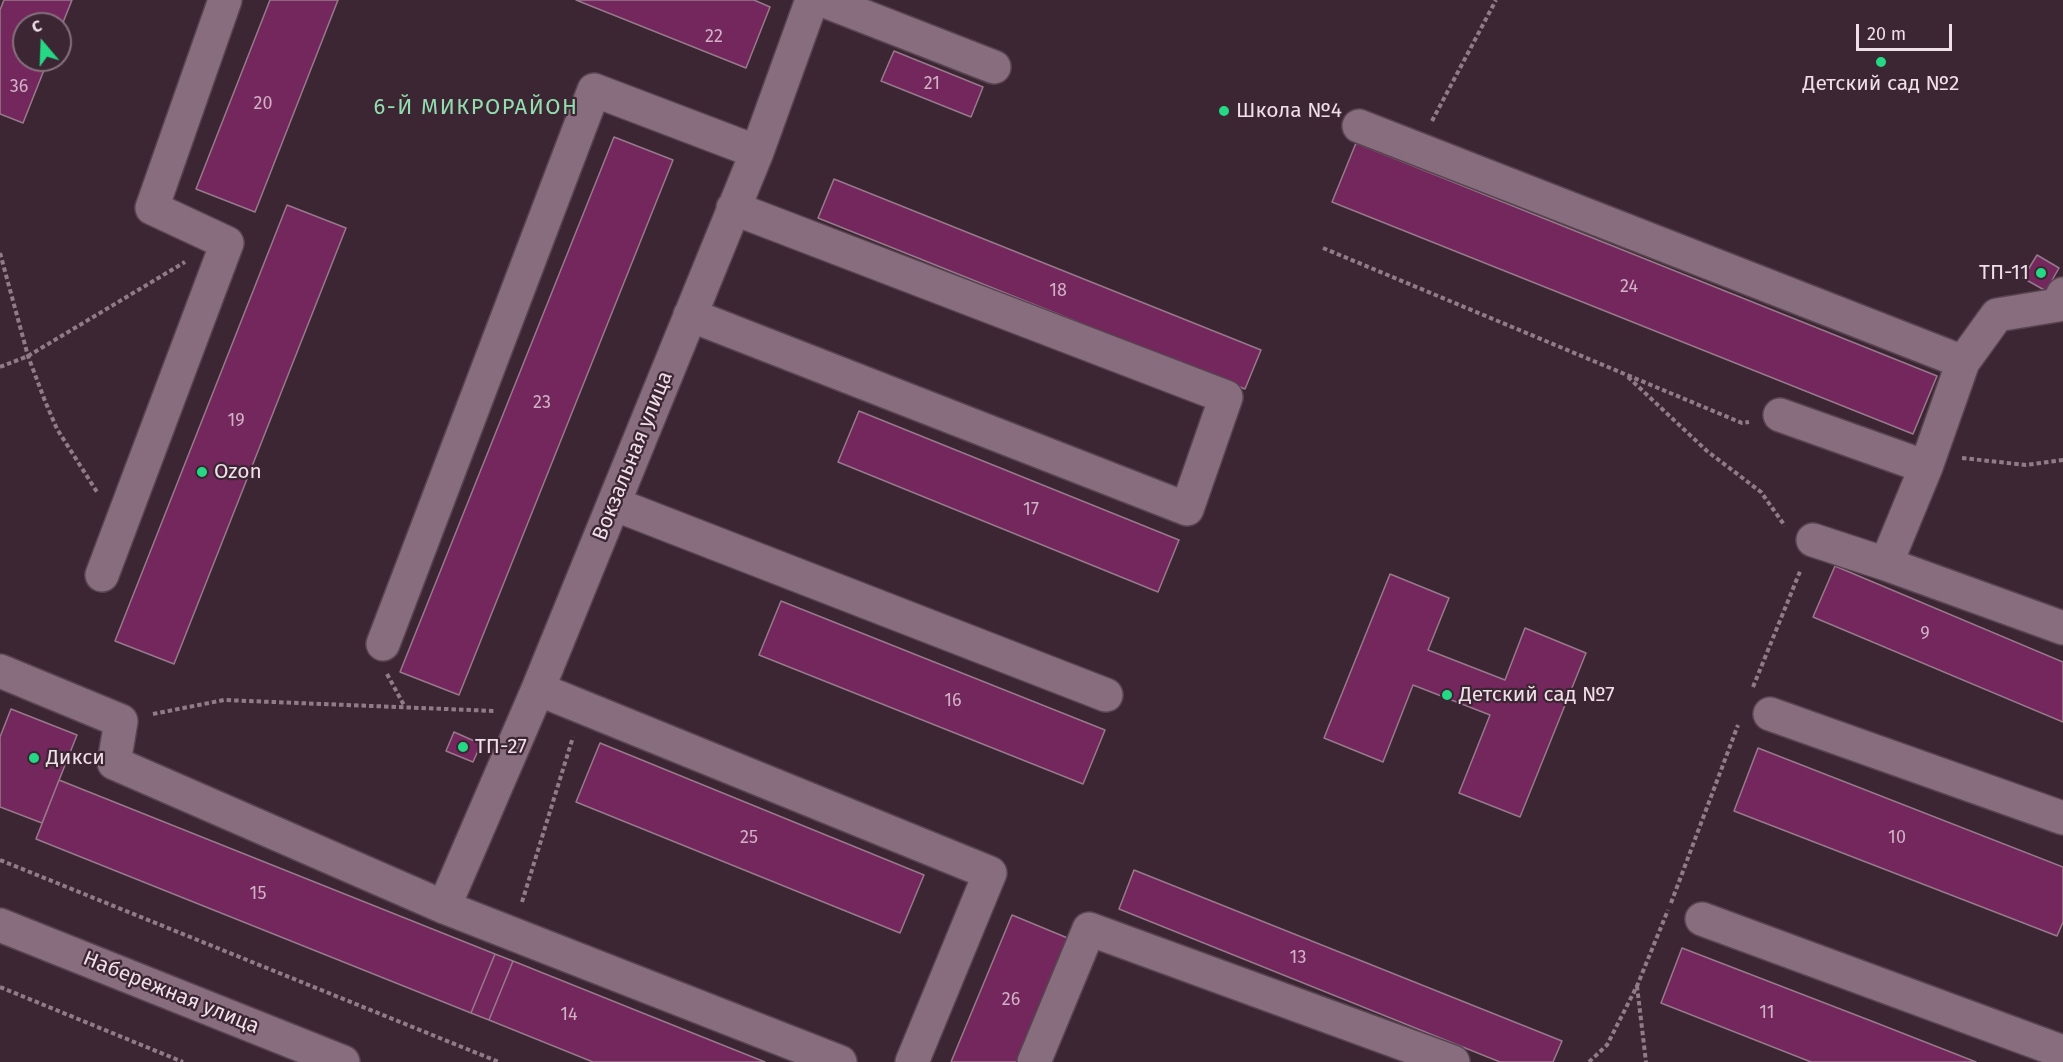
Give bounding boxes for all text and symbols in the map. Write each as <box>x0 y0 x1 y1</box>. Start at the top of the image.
north arrow <box>12 12 72 72</box>
scale bar <box>1859 12 1955 50</box>
text: С <box>29 16 44 37</box>
text: 20 m <box>1867 23 1906 45</box>
house number: 22 <box>705 26 723 48</box>
marker: Детский сад №2 <box>1874 55 1888 69</box>
place label: Детский сад №2 <box>1803 71 1959 97</box>
house number: 21 <box>924 73 940 95</box>
house number: 36 <box>10 76 28 98</box>
house number: 20 <box>254 93 272 115</box>
district label: 6-Й МИКРОРАЙОН <box>374 95 578 121</box>
place label: Школа №4 <box>1236 98 1342 124</box>
marker: Школа №4 <box>1217 104 1231 118</box>
place label: ТП-11 <box>1979 260 2029 286</box>
marker: ТП-11 <box>2034 266 2048 280</box>
house number: 24 <box>1620 276 1638 298</box>
house number: 18 <box>1049 280 1067 302</box>
street label: Вокзальная улица <box>588 368 678 544</box>
house number: 23 <box>533 392 551 414</box>
house number: 19 <box>227 410 245 432</box>
place label: Ozon <box>214 459 262 485</box>
marker: Ozon <box>195 465 209 479</box>
house number: 17 <box>1023 499 1039 521</box>
house number: 9 <box>1920 623 1930 645</box>
place label: Детский сад №7 <box>1459 682 1615 708</box>
marker: Детский сад №7 <box>1440 688 1454 702</box>
house number: 16 <box>944 690 962 712</box>
place label: ТП-27 <box>475 734 527 760</box>
marker: ТП-27 <box>456 740 470 754</box>
place label: Дикси <box>46 745 105 771</box>
marker: Дикси <box>27 751 41 765</box>
house number: 25 <box>740 827 758 849</box>
house number: 10 <box>1888 827 1906 849</box>
house number: 15 <box>250 883 266 905</box>
street label: Набережная улица <box>79 946 263 1040</box>
house number: 13 <box>1290 947 1306 969</box>
house number: 26 <box>1002 989 1020 1011</box>
house number: 11 <box>1759 1002 1775 1024</box>
house number: 14 <box>560 1004 578 1026</box>

